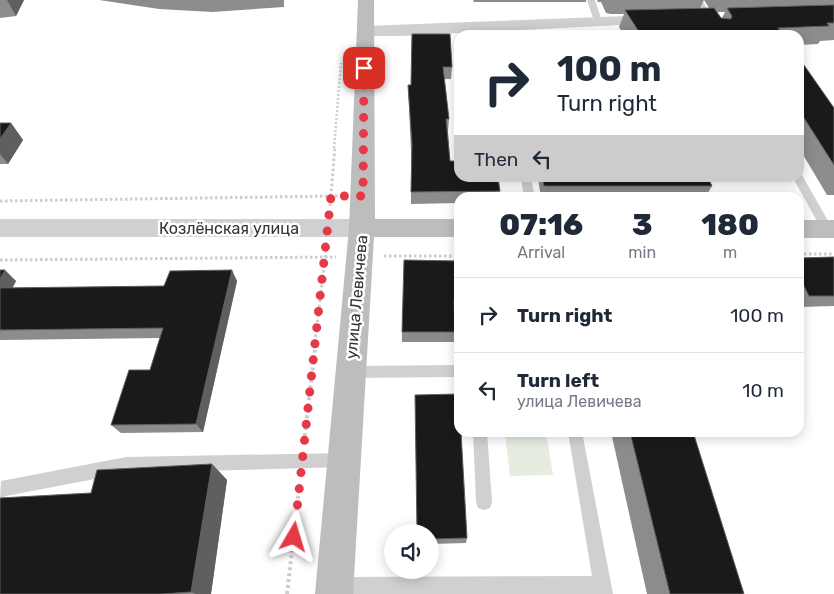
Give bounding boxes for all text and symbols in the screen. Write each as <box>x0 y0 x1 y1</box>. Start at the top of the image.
pin <box>343 47 385 89</box>
text: 100 m <box>557 48 662 90</box>
icon: right <box>474 50 539 115</box>
icon: arrive <box>350 54 378 82</box>
text: Turn right <box>557 90 657 117</box>
icon: left <box>528 145 556 173</box>
text: Then <box>474 148 518 171</box>
text: 07:16 <box>499 207 583 243</box>
text: 3 <box>632 207 653 243</box>
text: 180 <box>701 207 759 243</box>
street label: Козлёнская улица <box>159 219 299 238</box>
street label: улица Левичева <box>342 234 371 360</box>
text: Arrival <box>517 243 565 262</box>
text: min <box>628 243 656 262</box>
text: m <box>723 243 737 262</box>
icon: right <box>474 301 502 329</box>
text: Turn right <box>517 304 612 327</box>
text: 100 m <box>730 304 784 327</box>
text: Turn left <box>517 369 599 392</box>
icon: left <box>474 376 502 404</box>
text: 10 m <box>742 379 784 402</box>
text: улица Левичева <box>517 392 641 411</box>
position arrow <box>267 510 319 562</box>
map controls <box>384 524 439 579</box>
button: sound <box>384 524 439 579</box>

